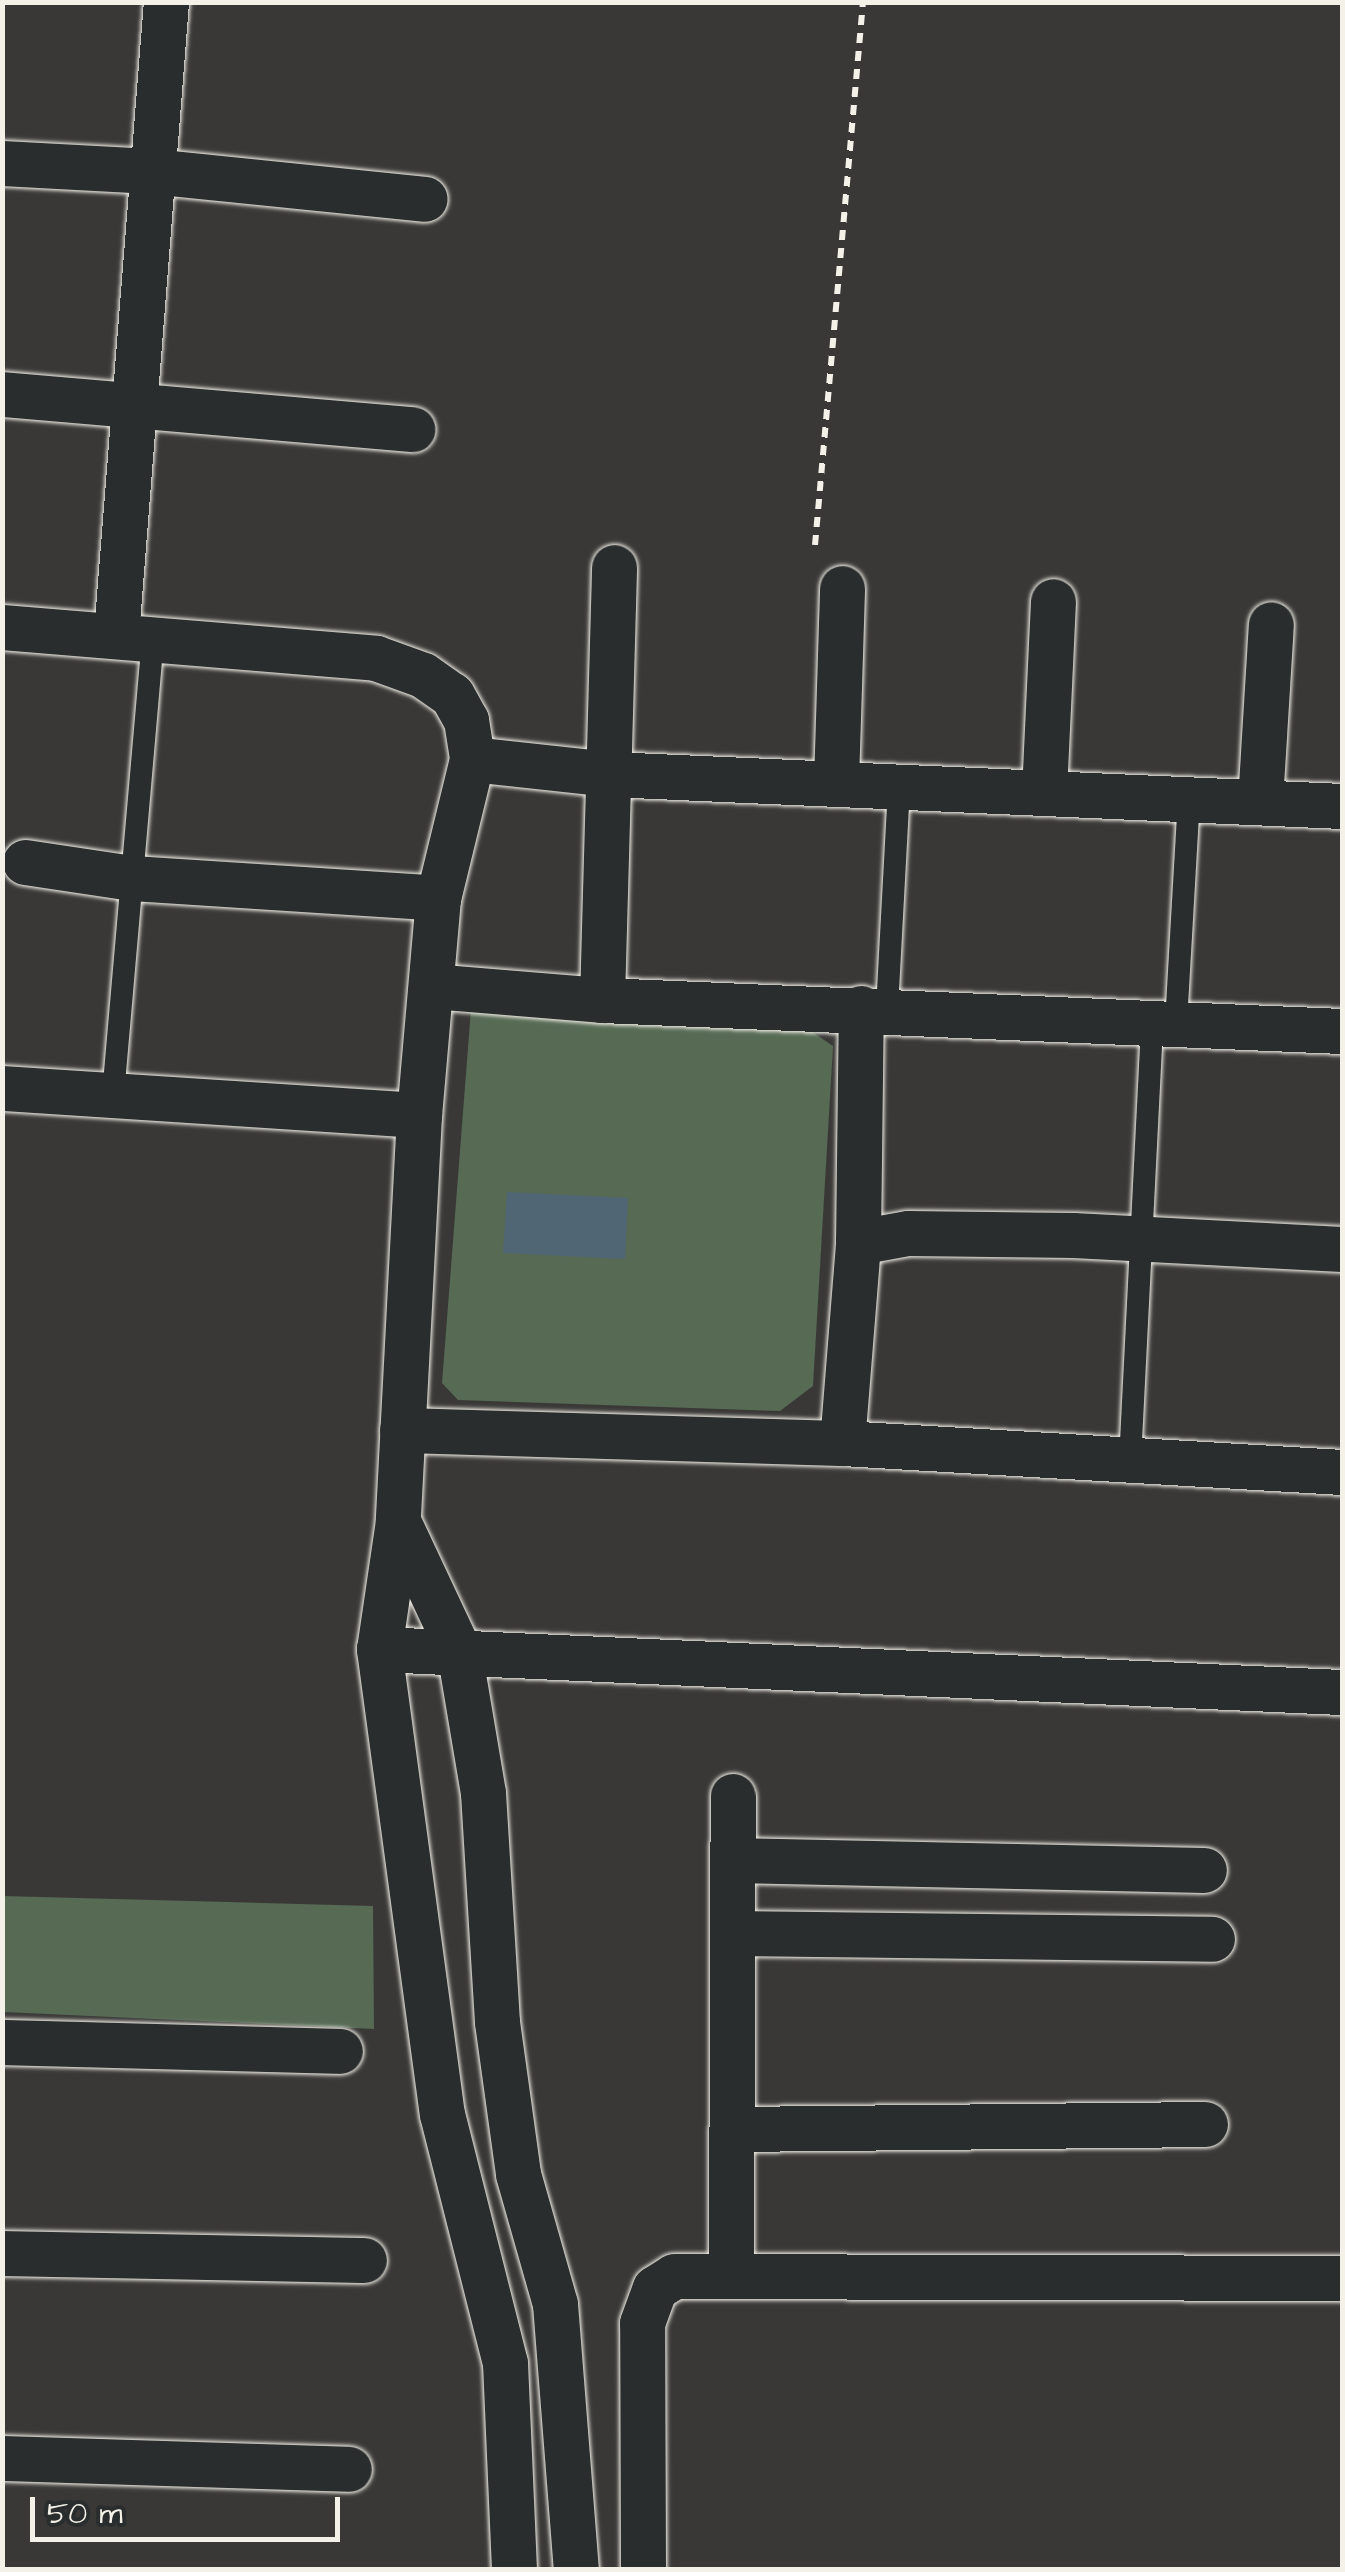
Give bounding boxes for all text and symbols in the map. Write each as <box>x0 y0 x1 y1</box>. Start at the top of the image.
scale bar <box>35 2477 345 2539</box>
text: 50 m <box>47 2493 123 2535</box>

